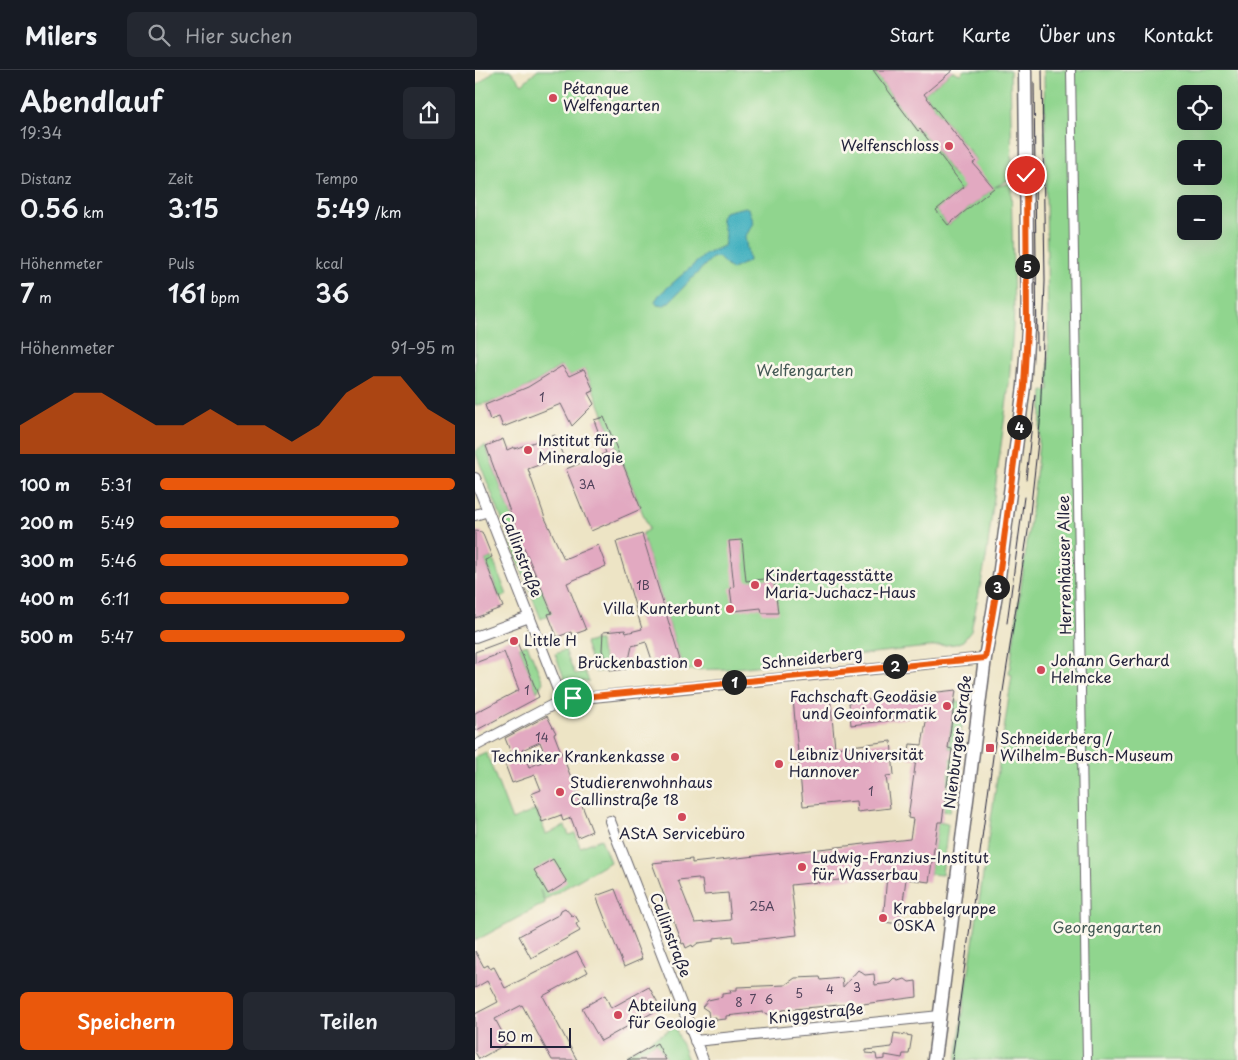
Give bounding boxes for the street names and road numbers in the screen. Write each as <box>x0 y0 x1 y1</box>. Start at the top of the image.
street label: Herrenhäuser Allee <box>1051 495 1076 635</box>
street label: Callinstraße <box>496 509 549 600</box>
street label: Schneiderberg <box>760 641 864 674</box>
street label: Nienburger Straße <box>937 674 976 810</box>
street label: Callinstraße <box>645 889 698 980</box>
street label: Kniggestraße <box>767 996 865 1029</box>

